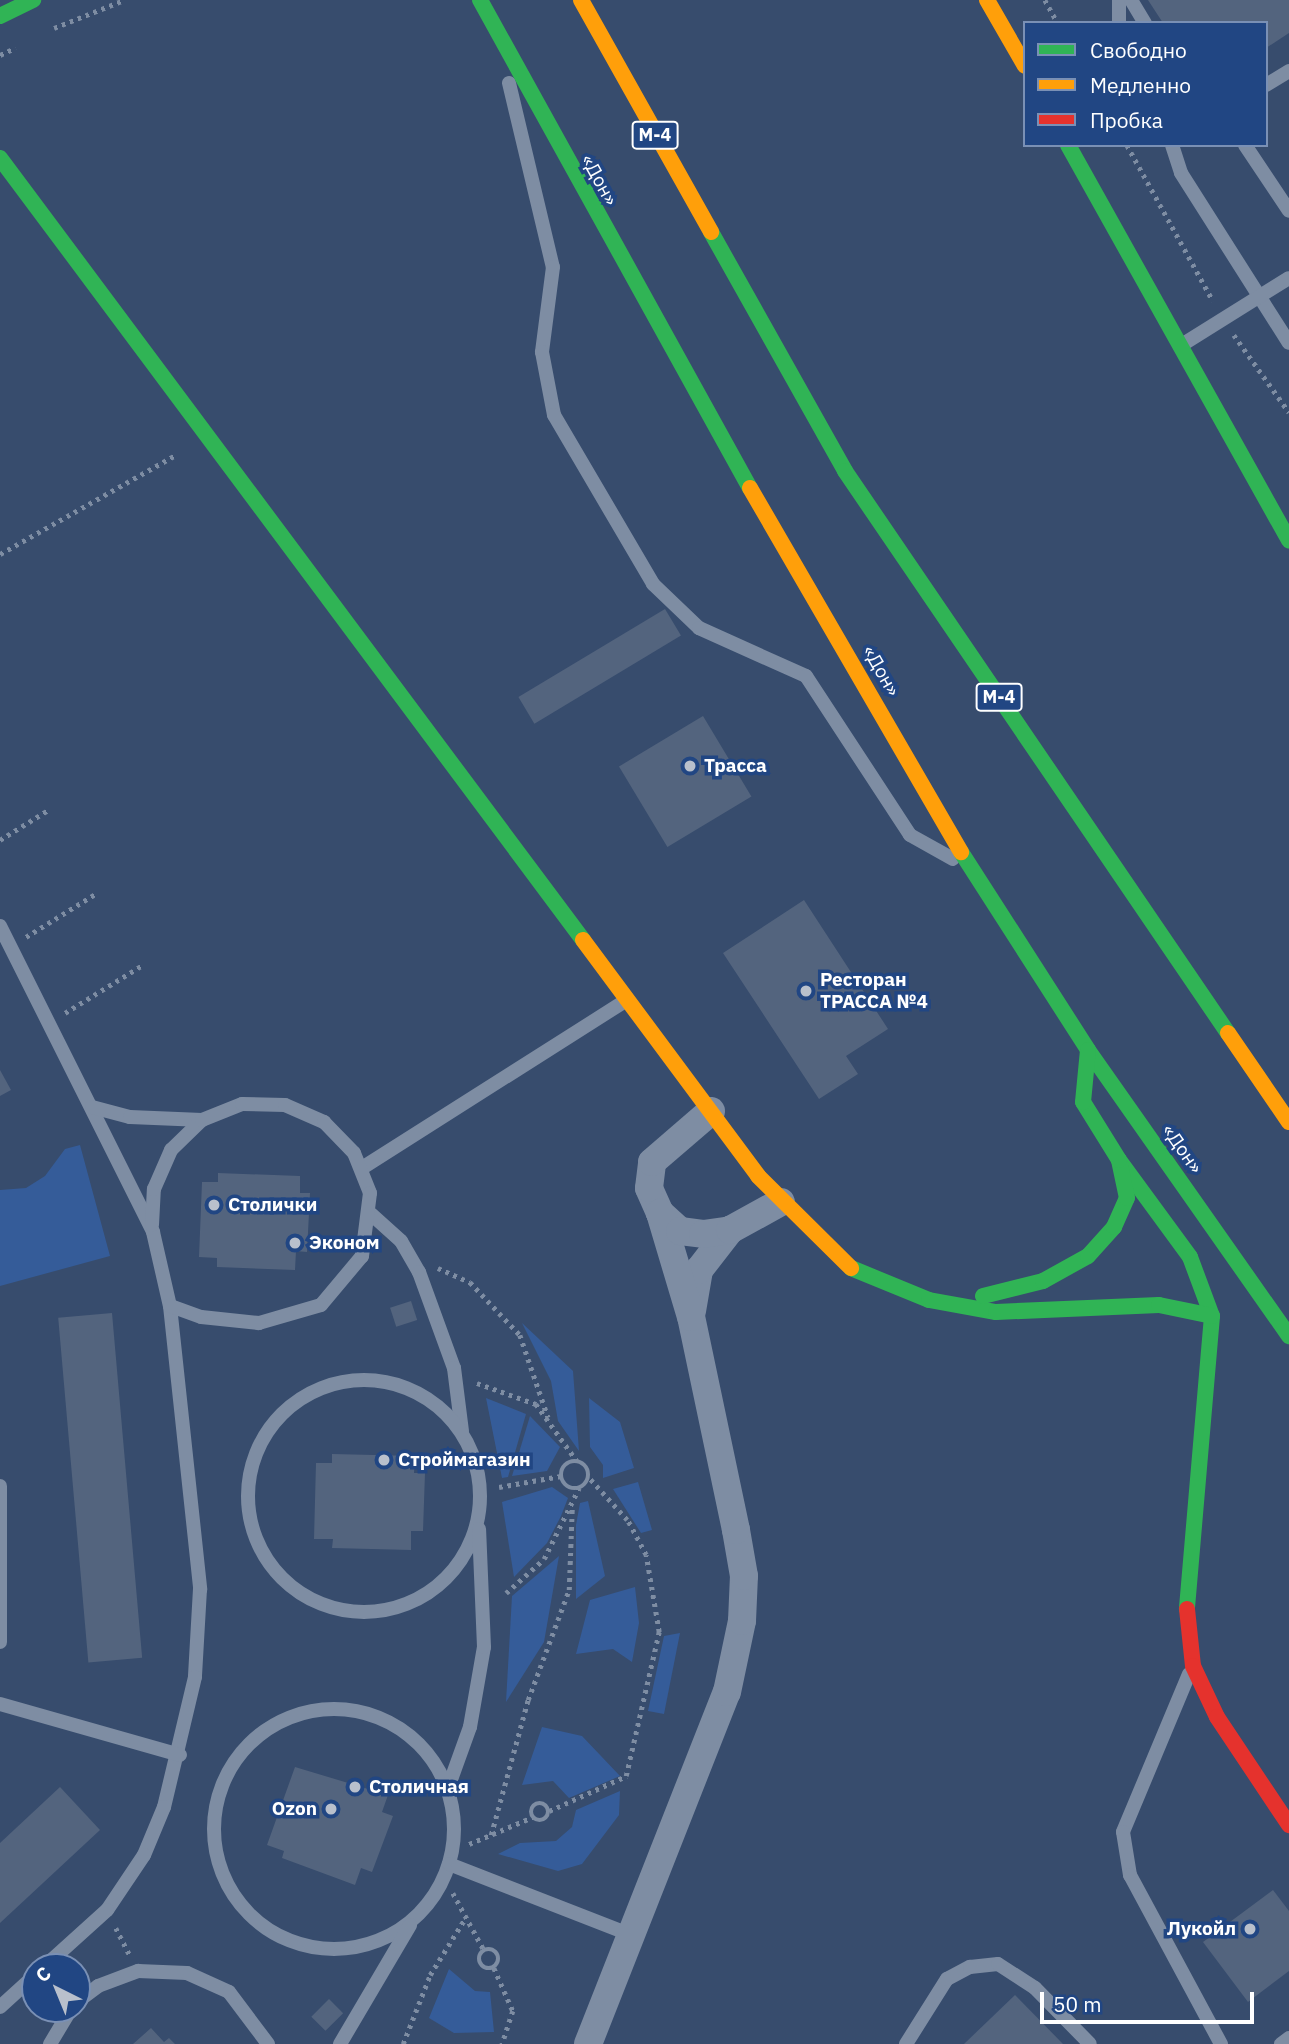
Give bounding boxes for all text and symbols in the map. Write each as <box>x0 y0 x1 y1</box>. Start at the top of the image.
legend <box>1023 21 1268 147</box>
text: Свободно <box>1090 36 1187 64</box>
text: Медленно <box>1090 71 1191 99</box>
text: Пробка <box>1090 106 1163 134</box>
road number: М-4 <box>630 120 680 150</box>
street label: «Дон» <box>576 150 622 210</box>
street label: «Дон» <box>857 642 905 700</box>
road number: М-4 <box>974 682 1024 712</box>
place label: Трасса <box>704 755 767 777</box>
marker: Трасса <box>682 758 698 774</box>
place label: Ресторан ТРАССА №4 <box>820 969 928 1013</box>
marker: Ресторан ТРАССА №4 <box>798 983 814 999</box>
street label: «Дон» <box>1157 1120 1207 1178</box>
place label: Столички <box>228 1194 317 1216</box>
marker: Столички <box>206 1197 222 1213</box>
place label: Эконом <box>309 1232 380 1254</box>
marker: Эконом <box>287 1235 303 1251</box>
place label: Строймагазин <box>398 1449 531 1471</box>
marker: Строймагазин <box>376 1452 392 1468</box>
place label: Столичная <box>369 1776 469 1798</box>
marker: Столичная <box>347 1779 363 1795</box>
place label: Ozon <box>272 1798 317 1820</box>
marker: Ozon <box>323 1801 339 1817</box>
place label: Лукойл <box>1167 1918 1236 1940</box>
marker: Лукойл <box>1242 1921 1258 1937</box>
north arrow <box>21 1953 91 2023</box>
text: С <box>30 1961 56 1987</box>
scale bar <box>1044 1978 1258 2022</box>
text: 50 m <box>1053 1990 1102 2018</box>

